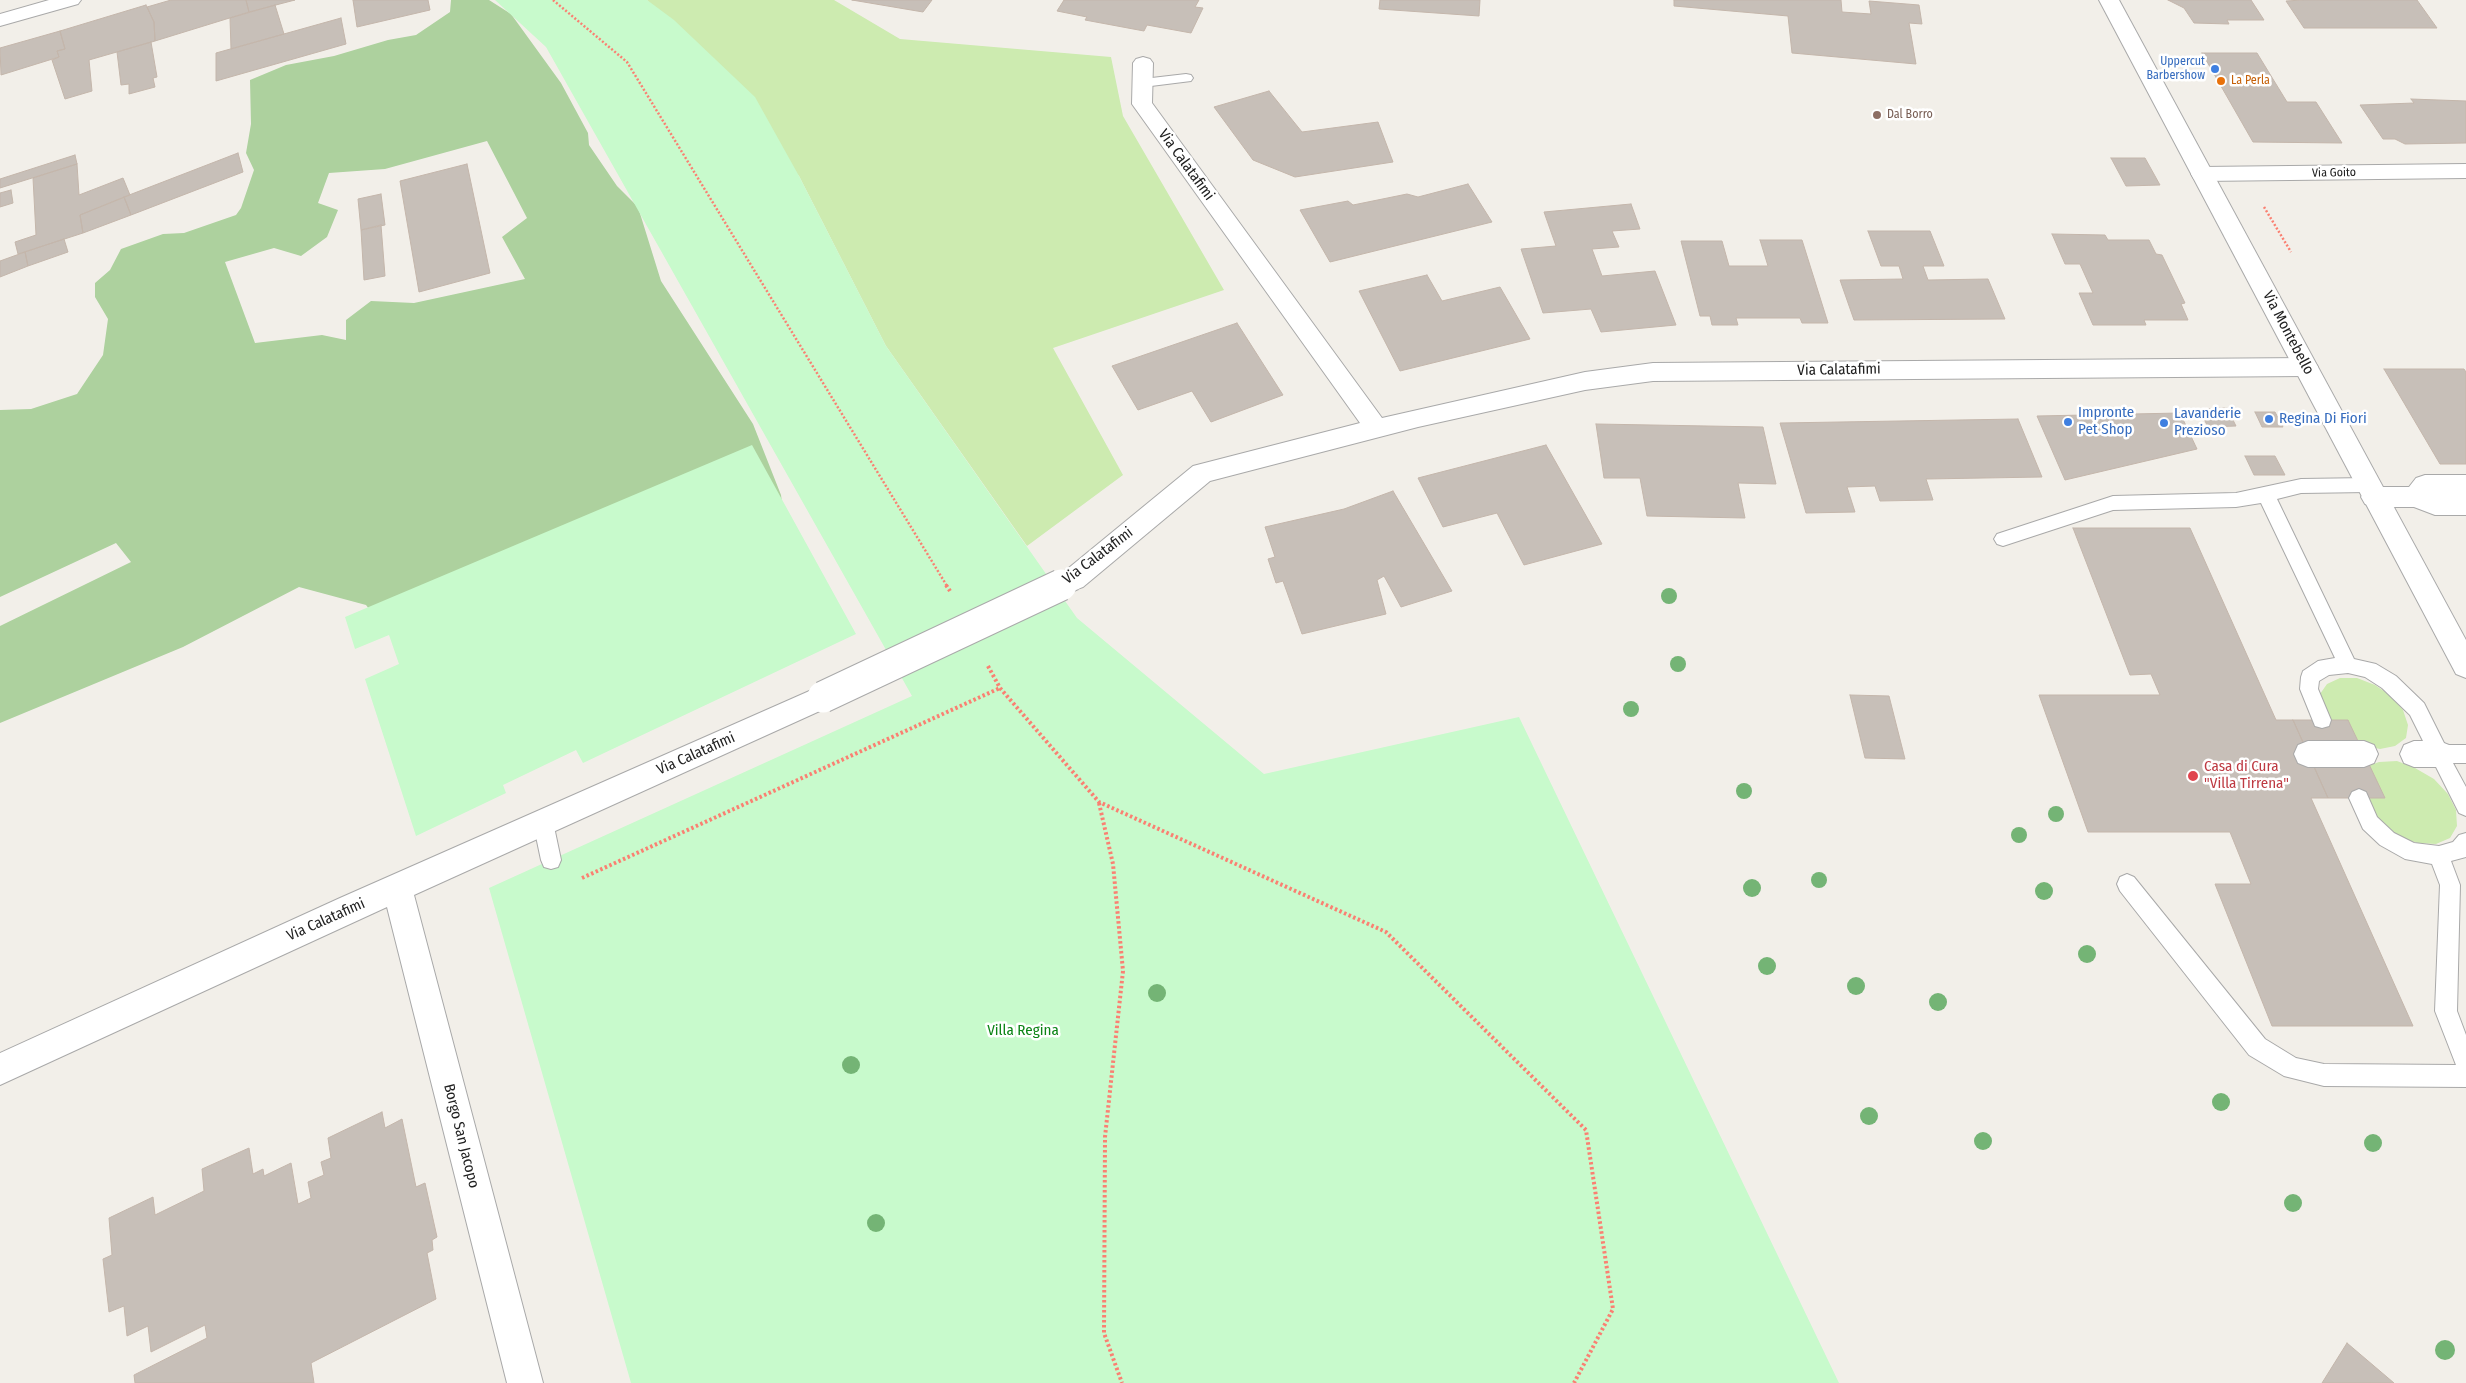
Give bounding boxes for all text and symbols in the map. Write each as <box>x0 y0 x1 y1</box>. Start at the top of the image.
place label: Uppercut Barbershow <box>2146 55 2205 83</box>
marker: Uppercut Barbershow <box>2209 63 2221 75</box>
place label: La Perla <box>2231 74 2270 88</box>
marker: La Perla <box>2215 75 2227 87</box>
place label: Dal Borro <box>1887 108 1933 122</box>
marker: Dal Borro <box>1871 109 1883 121</box>
street label: Via Calatafimi <box>1154 126 1218 204</box>
street label: Via Goito <box>2312 165 2356 181</box>
street label: Via Montebello <box>2258 288 2318 378</box>
street label: Via Calatafimi <box>1797 360 1881 380</box>
place label: Impronte Pet Shop <box>2078 404 2134 439</box>
place label: Lavanderie Prezioso <box>2174 405 2241 440</box>
place label: Regina Di Fiori <box>2279 410 2367 428</box>
marker: Regina Di Fiori <box>2263 413 2275 425</box>
marker: Impronte Pet Shop <box>2062 416 2074 428</box>
marker: Lavanderie Prezioso <box>2158 417 2170 429</box>
street label: Via Calatafimi <box>1059 524 1137 588</box>
street label: Via Calatafimi <box>654 729 738 779</box>
place label: Casa di Cura "Villa Tirrena" <box>2204 758 2289 793</box>
marker: Casa di Cura "Villa Tirrena" <box>2186 769 2200 783</box>
street label: Via Calatafimi <box>284 895 368 945</box>
park label: Villa Regina <box>987 1022 1059 1040</box>
street label: Borgo San Jacopo <box>439 1082 483 1190</box>

